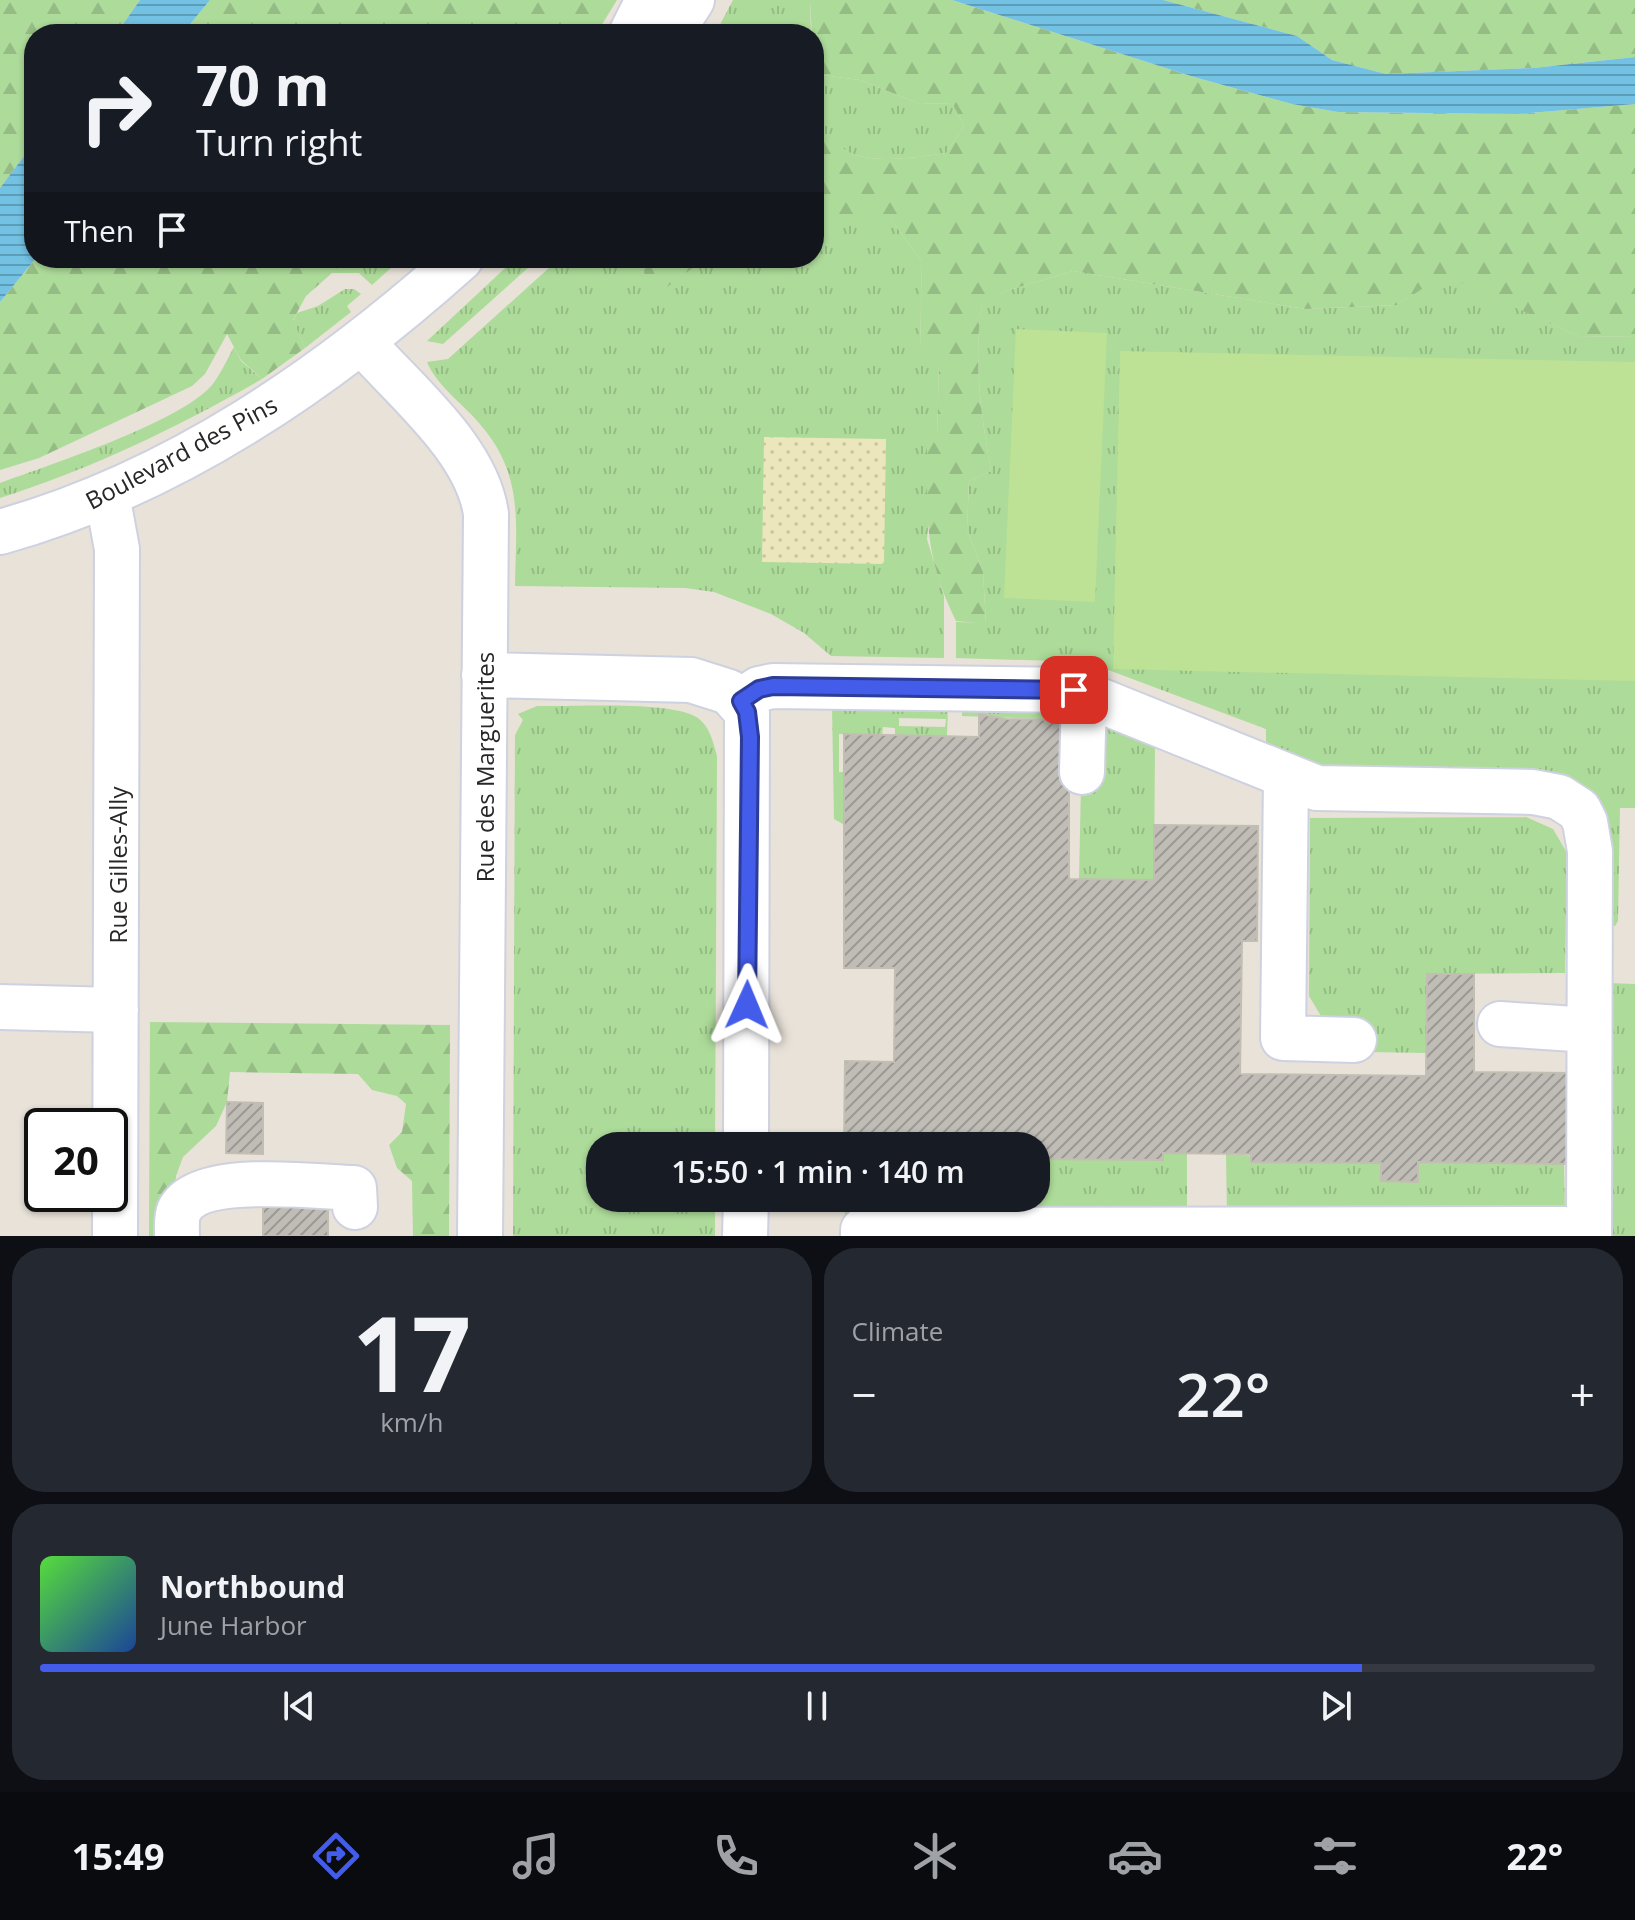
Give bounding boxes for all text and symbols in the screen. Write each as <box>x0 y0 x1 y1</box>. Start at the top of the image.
text: 70 m <box>196 46 330 122</box>
icon: right <box>64 56 168 160</box>
text: Turn right <box>196 118 362 167</box>
icon: arrive <box>150 208 194 252</box>
text: Then <box>64 210 134 251</box>
street label: Boulevard des Pins <box>79 387 283 517</box>
street label: Rue des Marguerites <box>468 652 501 882</box>
pin <box>1040 656 1108 724</box>
icon: arrive <box>1052 668 1096 712</box>
street label: Rue Gilles-Ally <box>101 786 134 943</box>
position arrow <box>705 963 789 1047</box>
speed limit sign: 20 <box>24 1108 128 1212</box>
text: 15:50 · 1 min · 140 m <box>671 1151 965 1192</box>
text: 17 <box>352 1281 471 1422</box>
text: Climate <box>852 1313 943 1349</box>
text: 22° <box>1176 1353 1270 1435</box>
text: − <box>852 1364 877 1424</box>
text: + <box>1570 1364 1595 1424</box>
text: km/h <box>380 1404 443 1440</box>
text: Northbound <box>160 1566 345 1607</box>
text: June Harbor <box>160 1607 307 1643</box>
icon: previous <box>277 1684 321 1728</box>
icon: pause <box>795 1684 839 1728</box>
icon: next <box>1314 1684 1358 1728</box>
icon: directions <box>308 1828 364 1884</box>
icon: music <box>508 1828 564 1884</box>
icon: phone <box>708 1828 764 1884</box>
icon: climate <box>907 1828 963 1884</box>
icon: car <box>1107 1828 1163 1884</box>
icon: filters <box>1307 1828 1363 1884</box>
text: 15:49 <box>72 1832 164 1881</box>
text: 22° <box>1507 1832 1563 1881</box>

